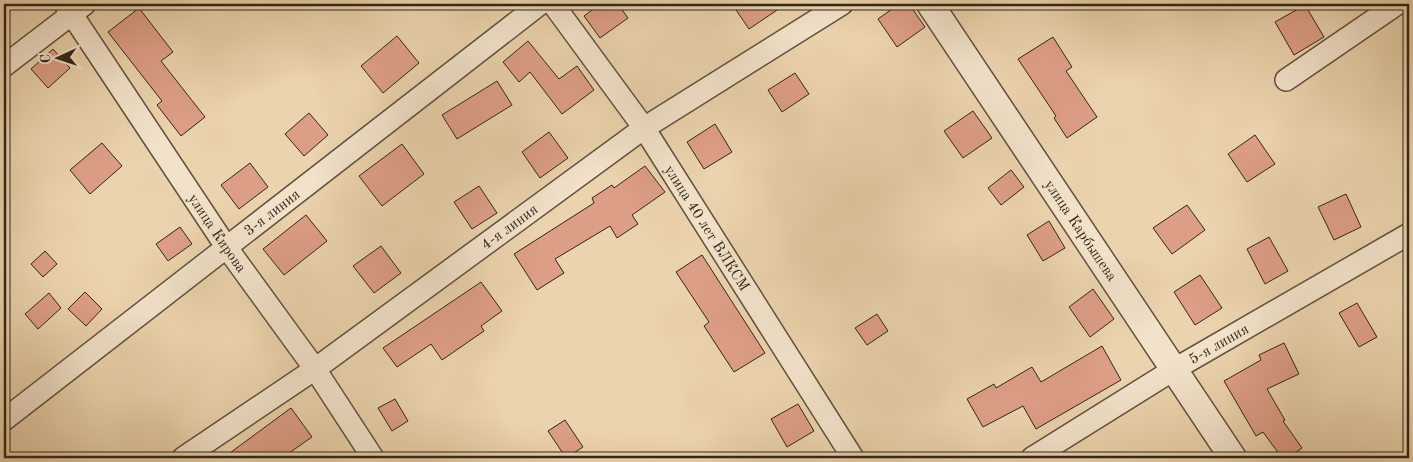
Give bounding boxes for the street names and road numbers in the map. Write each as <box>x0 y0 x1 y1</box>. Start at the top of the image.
street label: улица 40 лет ВЛКСМ <box>661 163 751 294</box>
street label: улица Карбышева <box>1041 178 1119 285</box>
street label: 3-я линия <box>242 187 304 240</box>
street label: улица Кирова <box>184 192 249 276</box>
street label: 4-я линия <box>479 202 541 253</box>
street label: 5-я линия <box>1187 322 1252 368</box>

